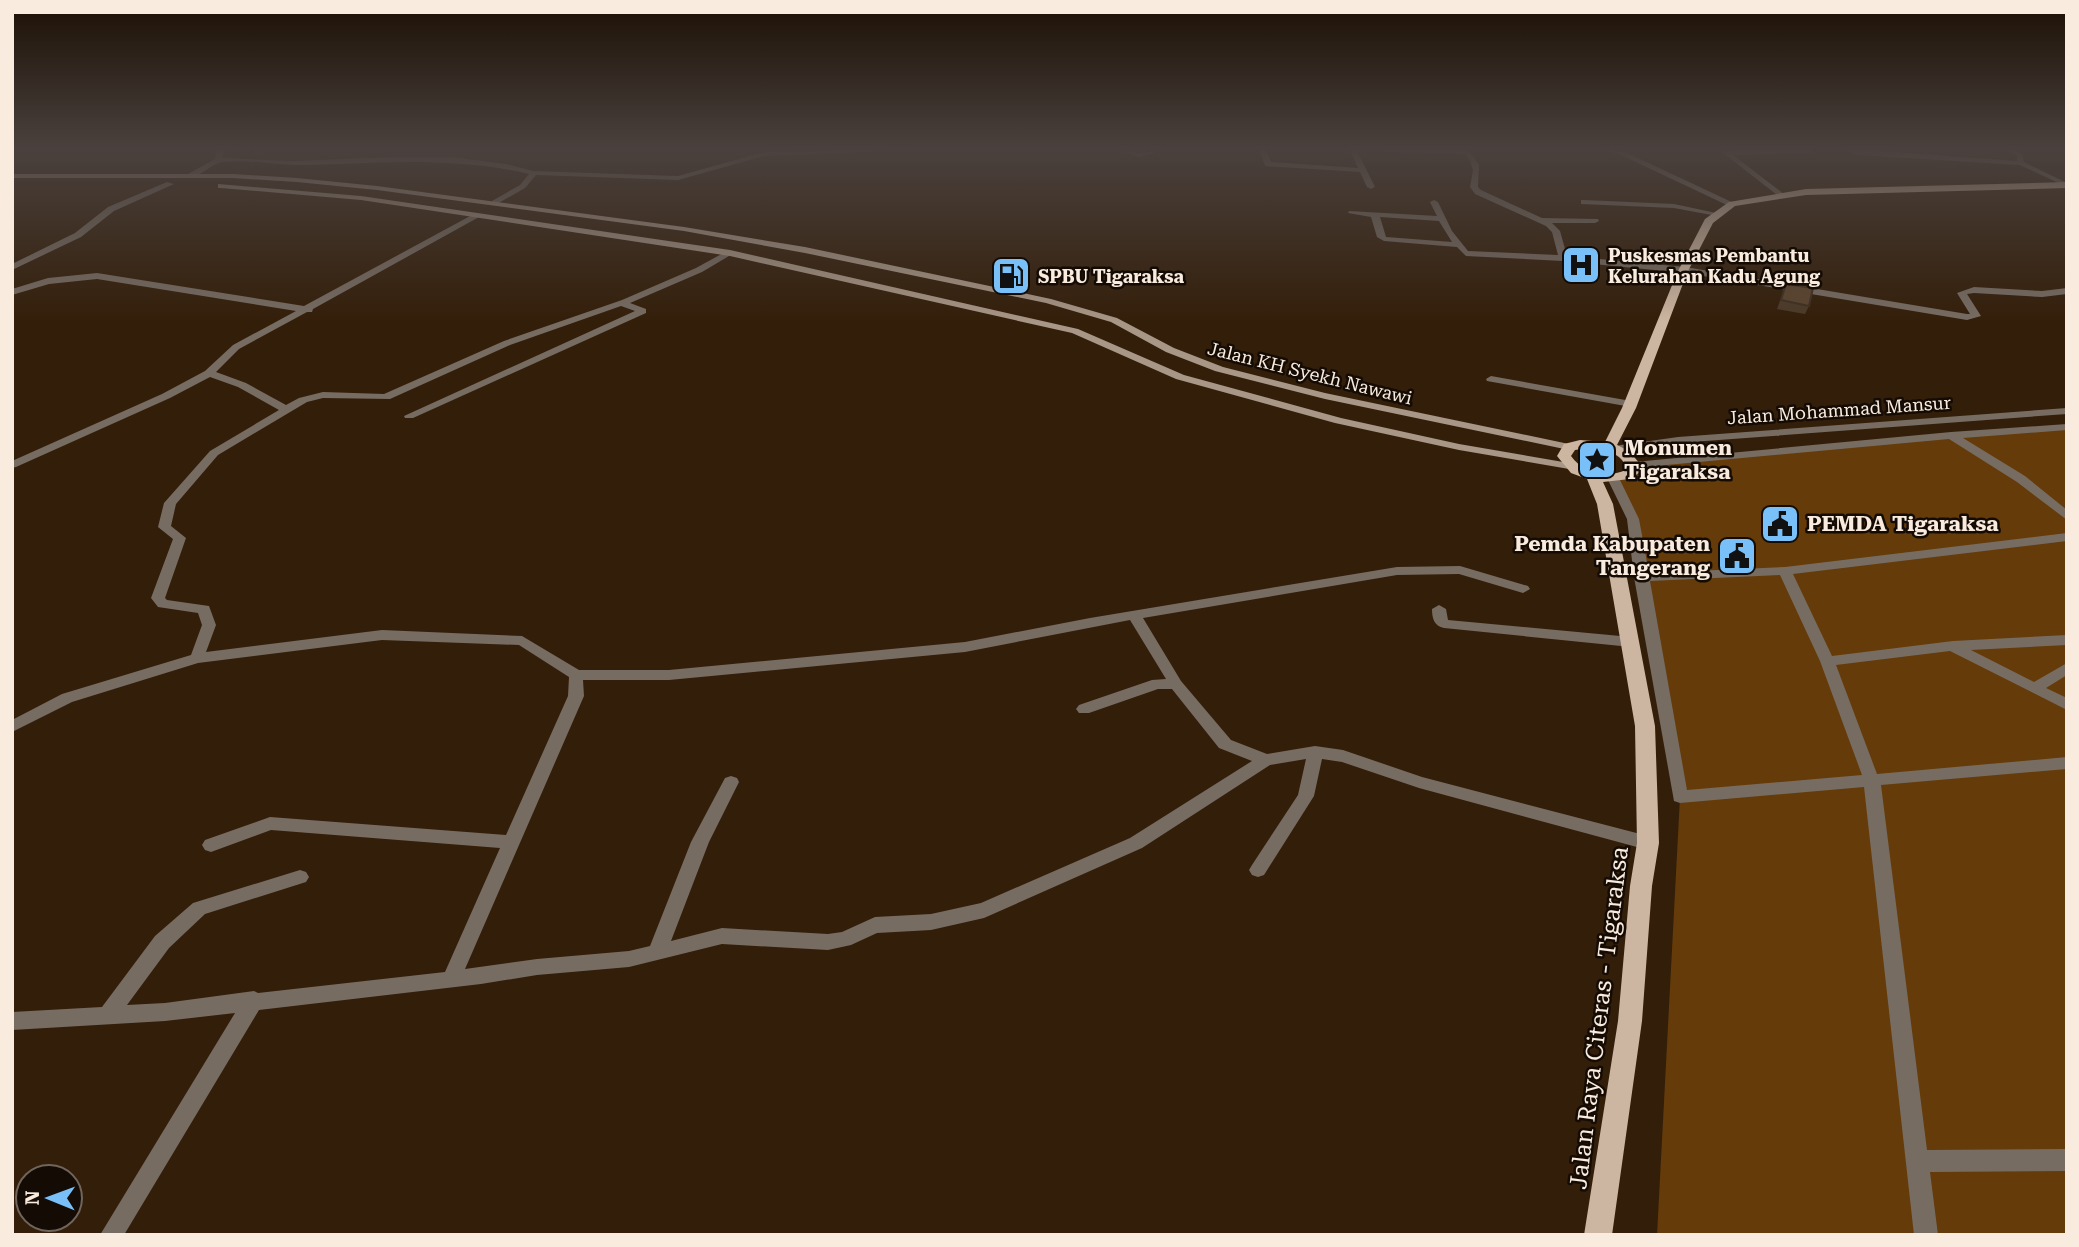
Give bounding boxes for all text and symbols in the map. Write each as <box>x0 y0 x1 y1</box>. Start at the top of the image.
hospital icon: Puskesmas Pembantu Kelurahan Kadu Agung <box>1560 244 1602 286</box>
place label: Puskesmas Pembantu Kelurahan Kadu Agung <box>1608 245 1821 287</box>
fuel station icon: SPBU Tigaraksa <box>990 255 1032 297</box>
place label: SPBU Tigaraksa <box>1038 266 1185 287</box>
street label: Jalan KH Syekh Nawawi <box>1206 337 1415 409</box>
street label: Jalan Mohammad Mansur <box>1726 392 1952 428</box>
place label: Monumen Tigaraksa <box>1624 436 1732 484</box>
place icon: Monumen Tigaraksa <box>1576 439 1618 481</box>
public building icon: PEMDA Tigaraksa <box>1759 503 1801 545</box>
place label: PEMDA Tigaraksa <box>1807 512 1999 536</box>
place label: Pemda Kabupaten Tangerang <box>1514 532 1710 580</box>
public building icon: Pemda Kabupaten Tangerang <box>1716 535 1758 577</box>
street label: Jalan Raya Citeras - Tigaraksa <box>1564 845 1634 1191</box>
north arrow <box>14 1163 84 1233</box>
text: N <box>21 1190 44 1205</box>

